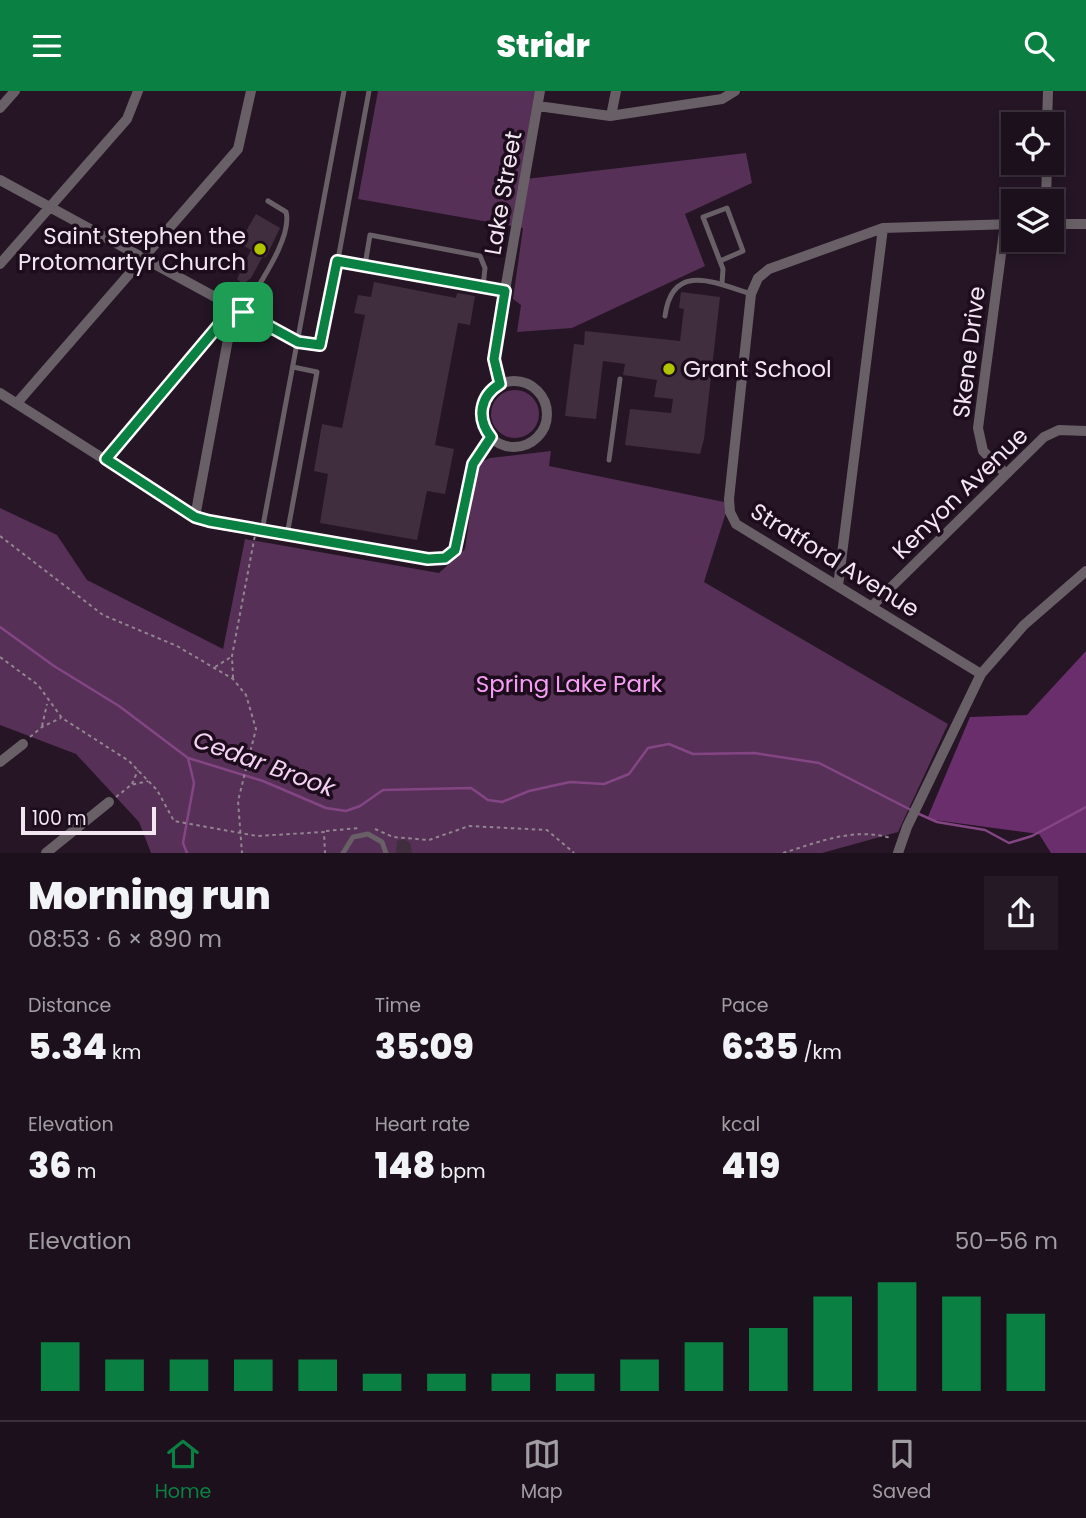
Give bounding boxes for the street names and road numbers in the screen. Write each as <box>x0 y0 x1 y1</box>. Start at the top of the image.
street label: Lake Street <box>476 129 530 257</box>
street label: Skene Drive <box>945 284 993 420</box>
street label: Kenyon Avenue <box>885 420 1035 566</box>
street label: Stratford Avenue <box>745 495 925 625</box>

